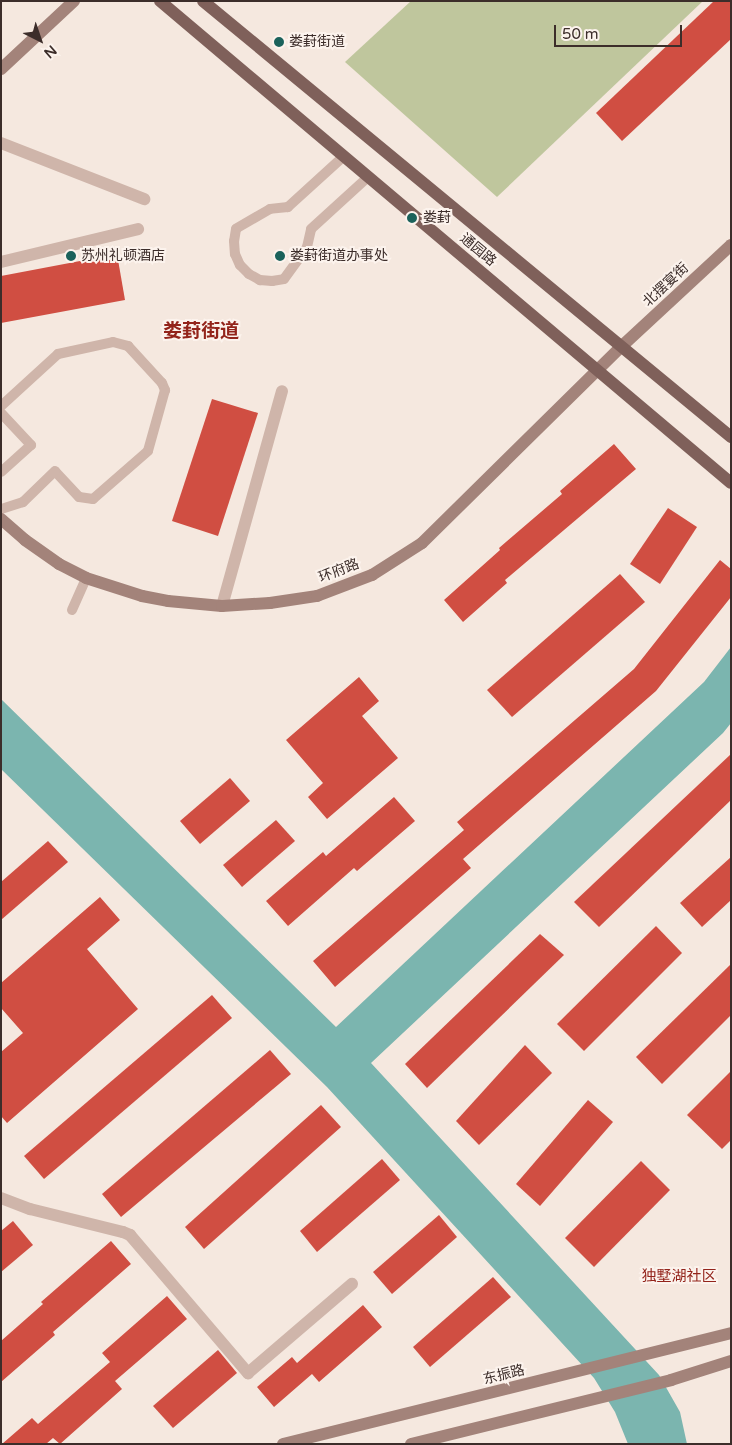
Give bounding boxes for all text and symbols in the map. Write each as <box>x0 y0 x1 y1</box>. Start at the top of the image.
north arrow <box>15 15 65 65</box>
scale bar <box>557 15 684 47</box>
text: 50 m <box>562 25 599 43</box>
place label: 娄葑街道 <box>289 34 345 50</box>
marker: 娄葑街道 <box>273 36 285 48</box>
text: N <box>40 42 60 62</box>
place label: 娄葑 <box>423 210 451 226</box>
marker: 娄葑 <box>405 211 419 225</box>
street label: 通园路 <box>457 230 499 270</box>
place label: 苏州礼顿酒店 <box>81 248 165 264</box>
place label: 娄葑街道办事处 <box>290 248 388 264</box>
marker: 苏州礼顿酒店 <box>65 250 77 262</box>
marker: 娄葑街道办事处 <box>274 250 286 262</box>
street label: 北摆宴街 <box>640 260 692 310</box>
district label: 娄葑街道 <box>163 321 239 343</box>
street label: 环府路 <box>316 556 362 586</box>
district label: 独墅湖社区 <box>642 1268 716 1286</box>
street label: 东振路 <box>482 1362 526 1388</box>

